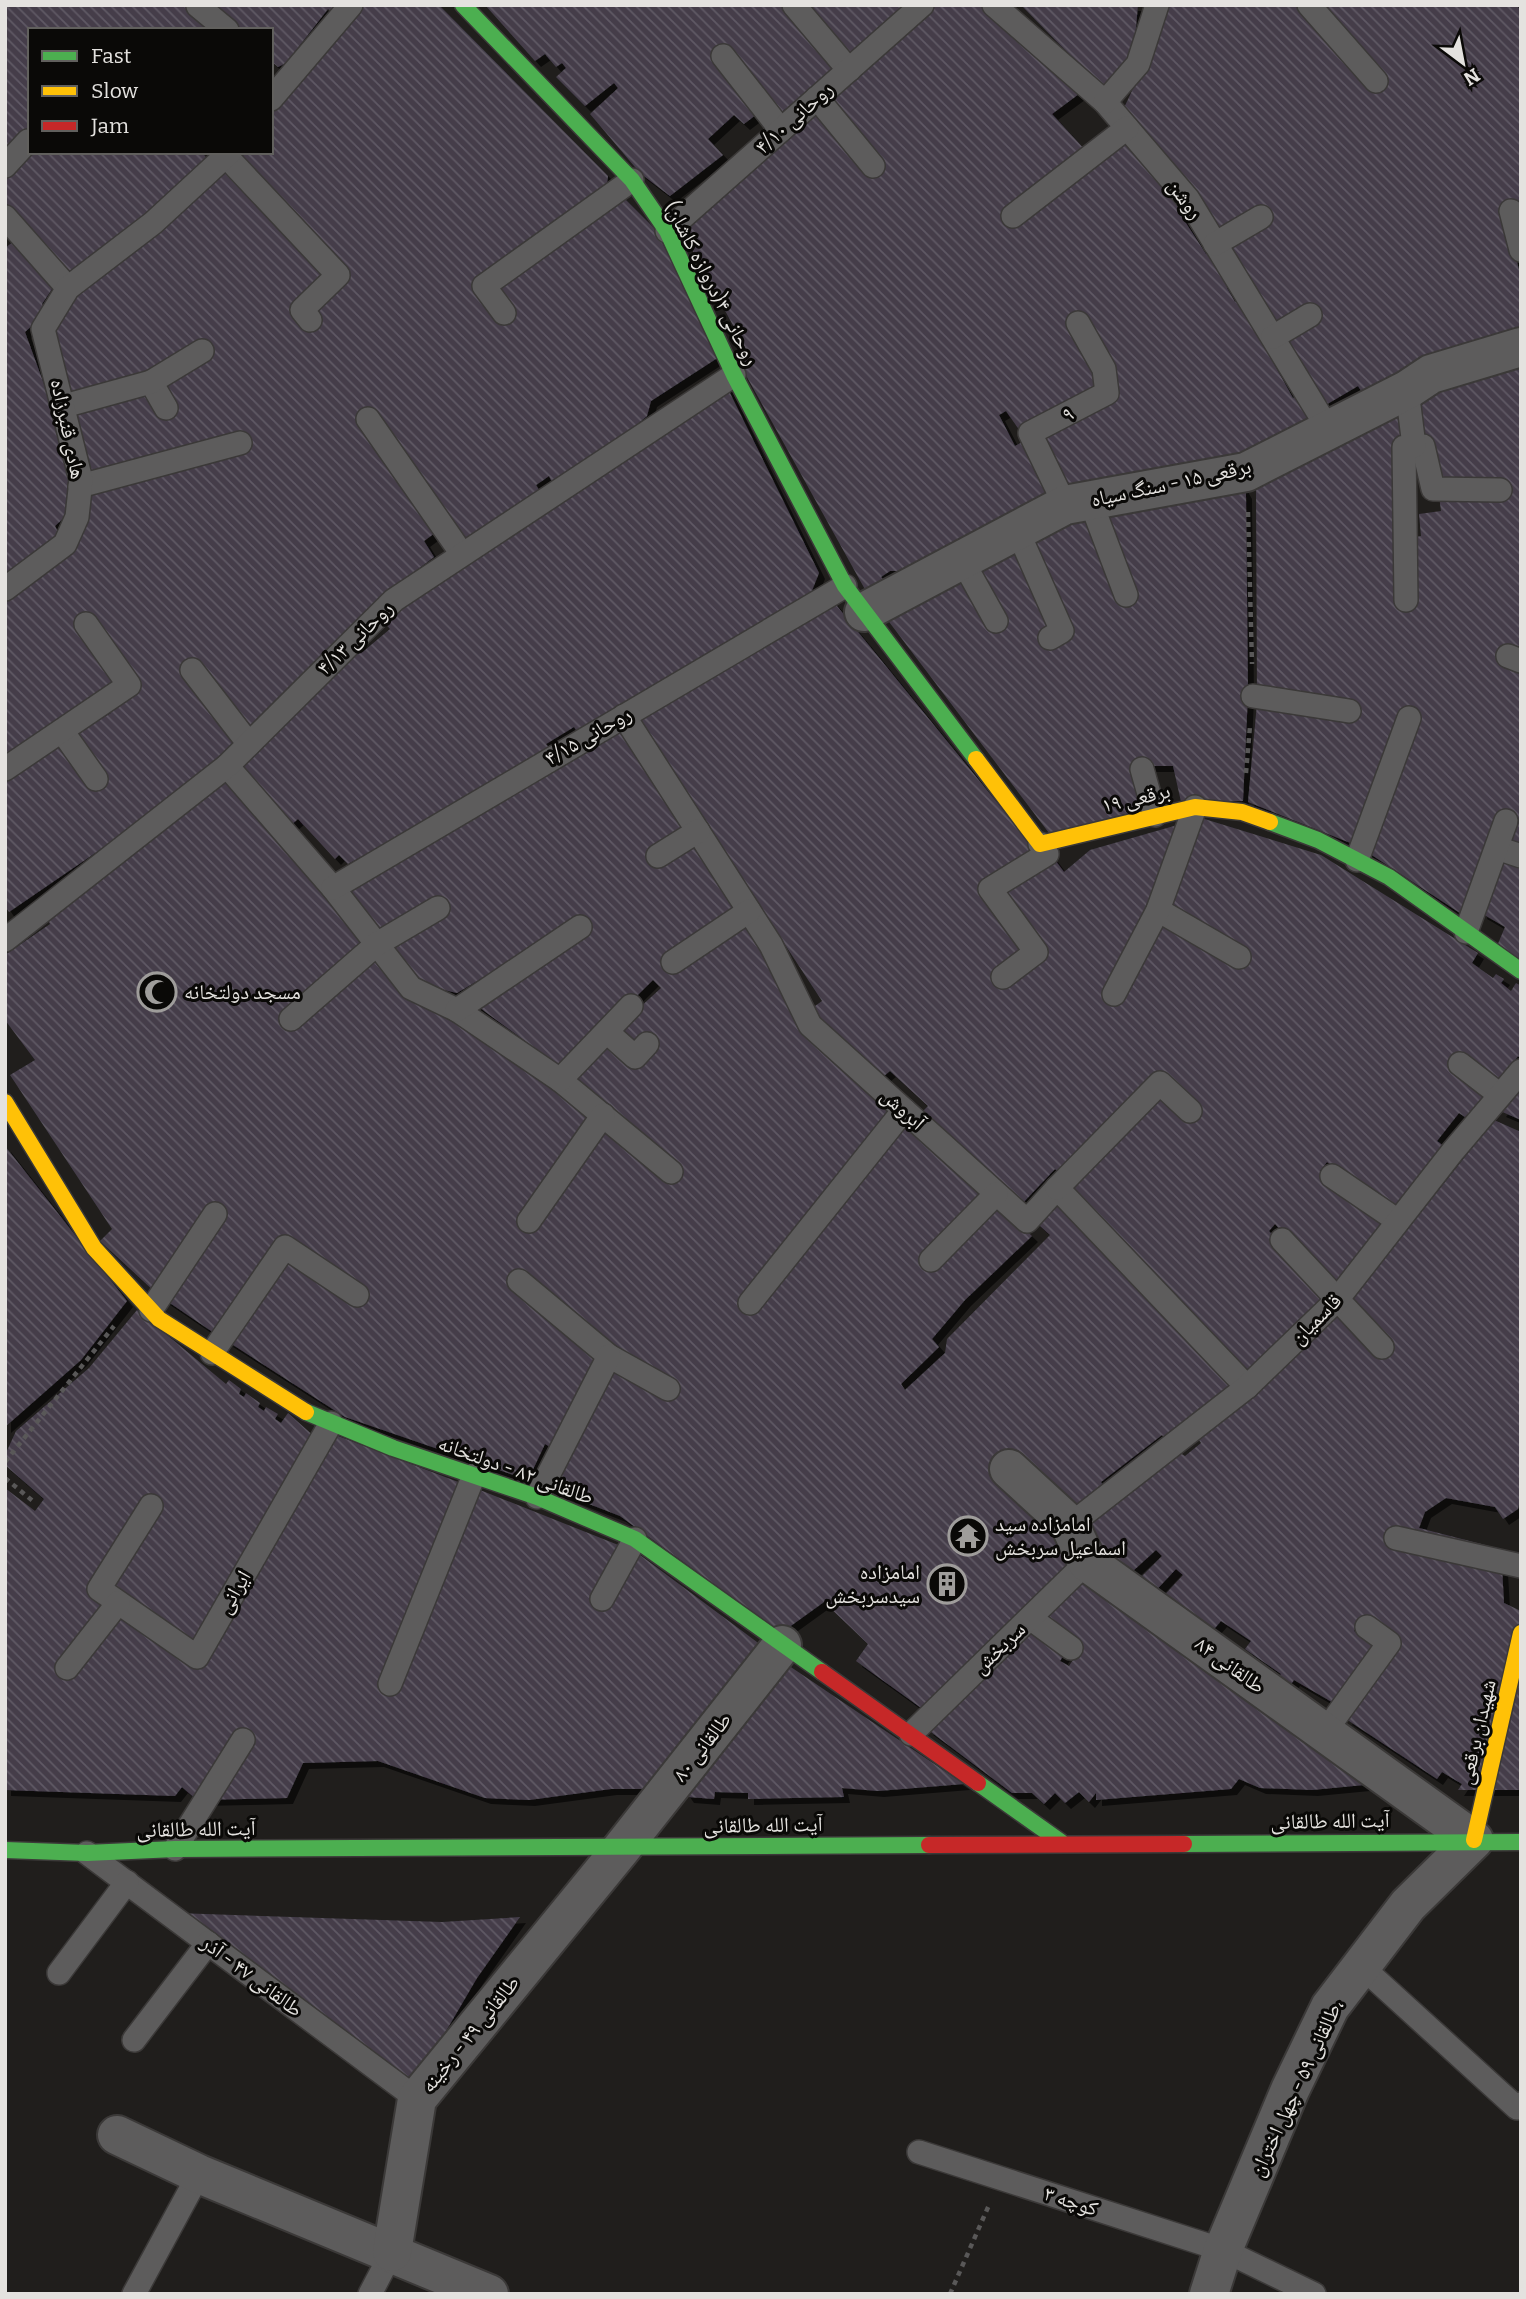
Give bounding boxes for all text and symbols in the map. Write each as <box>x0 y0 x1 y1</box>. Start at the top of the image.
legend <box>28 28 273 154</box>
north arrow <box>1428 28 1498 98</box>
text: Fast <box>91 43 132 69</box>
text: N <box>1459 63 1484 91</box>
street label: روحانی ۴/۱۰ <box>750 76 838 160</box>
text: Slow <box>91 78 138 104</box>
text: Jam <box>90 113 129 139</box>
street label: روشن <box>1162 174 1208 224</box>
street label: روحانی ۴(دروازه کاشان) <box>659 196 765 370</box>
street label: هادی قنبرزاده <box>45 377 91 481</box>
street label: ۹ <box>1058 400 1078 428</box>
street label: برقعی ۱۵ - سنگ سیاه <box>1089 453 1253 513</box>
street label: روحانی ۴/۱۳ <box>311 595 399 681</box>
street label: روحانی ۴/۱۵ <box>540 701 636 771</box>
street label: برقعی ۱۹ <box>1099 778 1173 818</box>
mosque icon: مسجد دولتخانه <box>136 971 178 1013</box>
place label: مسجد دولتخانه <box>184 979 301 1005</box>
street label: آبروش <box>876 1082 931 1136</box>
street label: قاسمیان <box>1285 1288 1347 1350</box>
street label: طالقانی ۸۲ - دولتخانه <box>435 1430 597 1510</box>
place label: امامزاده سید اسماعیل سربخش <box>995 1511 1126 1561</box>
temple icon: امامزاده سید اسماعیل سربخش <box>947 1515 989 1557</box>
place label: امامزاده سیدسربخش <box>825 1559 920 1609</box>
building icon: امامزاده سیدسربخش <box>926 1563 968 1605</box>
street label: ایرانی <box>211 1566 257 1618</box>
street label: سربخش <box>967 1617 1031 1679</box>
street label: طالقانی ۸۴ <box>1190 1631 1270 1699</box>
street label: شهیدان برقعی <box>1452 1677 1502 1787</box>
street label: طالقانی ۸۰ <box>667 1707 737 1787</box>
street label: آیت الله طالقانی <box>1270 1807 1390 1835</box>
street label: آیت الله طالقانی <box>703 1811 823 1839</box>
street label: آیت الله طالقانی <box>136 1815 256 1843</box>
street label: طالقانی ۴۷ - آذر <box>195 1929 308 2023</box>
street label: طالقانی ۴۹ - رخینه <box>415 1970 525 2098</box>
street label: طالقانی ۵۹ - چهل اختران، <box>1244 1995 1348 2181</box>
street label: کوچه ۳ <box>1041 2180 1101 2222</box>

